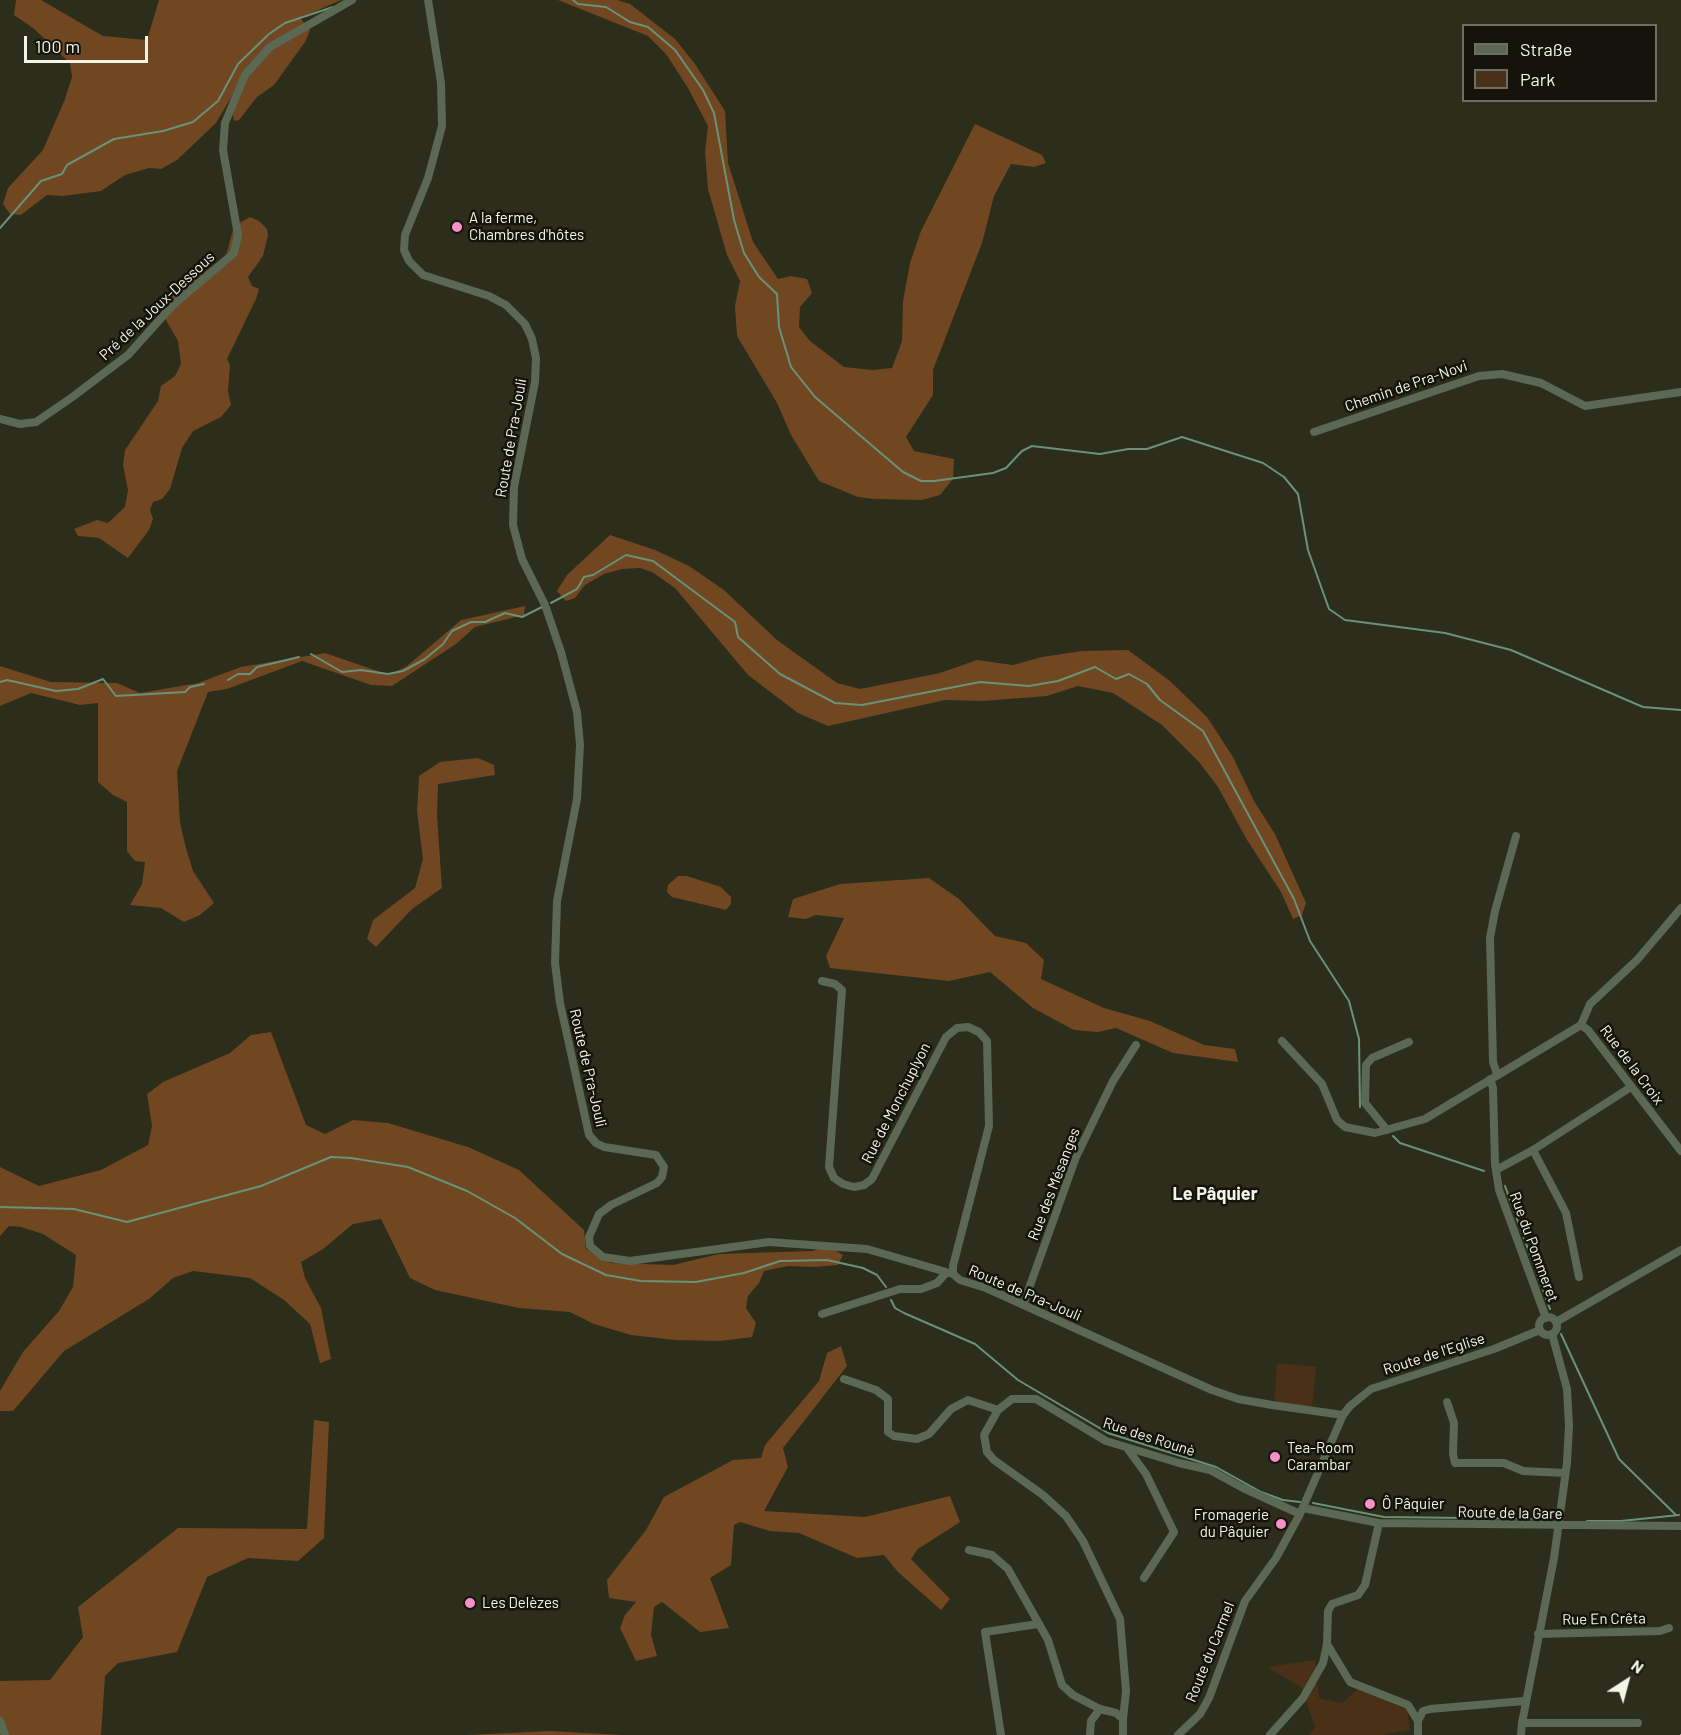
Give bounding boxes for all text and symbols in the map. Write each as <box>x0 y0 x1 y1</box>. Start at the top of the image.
scale bar <box>27 24 152 62</box>
legend <box>1462 24 1657 102</box>
text: 100 m <box>35 35 80 57</box>
text: Straße <box>1520 38 1572 60</box>
text: Park <box>1520 68 1555 90</box>
place label: A la ferme, Chambres d'hôtes <box>469 209 584 244</box>
marker: A la ferme, Chambres d'hôtes <box>450 220 464 234</box>
street label: Pré de la Joux-Dessous <box>96 248 218 364</box>
street label: Chemin de Pra-Novi <box>1342 357 1470 415</box>
street label: Route de Pra-Jouli <box>492 377 530 499</box>
street label: Route de Pra-Jouli <box>566 1007 610 1129</box>
street label: Rue de la Croix <box>1596 1022 1668 1108</box>
street label: Rue de Monchuplyon <box>858 1040 934 1166</box>
street label: Rue des Mésanges <box>1024 1125 1084 1243</box>
district label: Le Pâquier <box>1172 1183 1258 1205</box>
street label: Rue du Pommeret <box>1506 1190 1562 1304</box>
street label: Route de Pra-Jouli <box>966 1261 1084 1325</box>
street label: Route de l'Eglise <box>1381 1329 1487 1379</box>
street label: Rue des Rounè <box>1101 1414 1197 1460</box>
place label: Tea-Room Carambar <box>1287 1439 1354 1474</box>
marker: Tea-Room Carambar <box>1268 1450 1282 1464</box>
place label: Ô Pâquier <box>1382 1495 1444 1513</box>
marker: Ô Pâquier <box>1363 1497 1377 1511</box>
street label: Route de la Gare <box>1457 1503 1563 1523</box>
place label: Fromagerie du Pâquier <box>1194 1506 1269 1541</box>
marker: Fromagerie du Pâquier <box>1274 1517 1288 1531</box>
place label: Les Delèzes <box>482 1594 559 1612</box>
marker: Les Delèzes <box>463 1596 477 1610</box>
street label: Route du Carmel <box>1182 1599 1238 1705</box>
street label: Rue En Crêta <box>1562 1609 1646 1629</box>
north arrow <box>1597 1651 1657 1711</box>
text: N <box>1628 1655 1648 1677</box>

